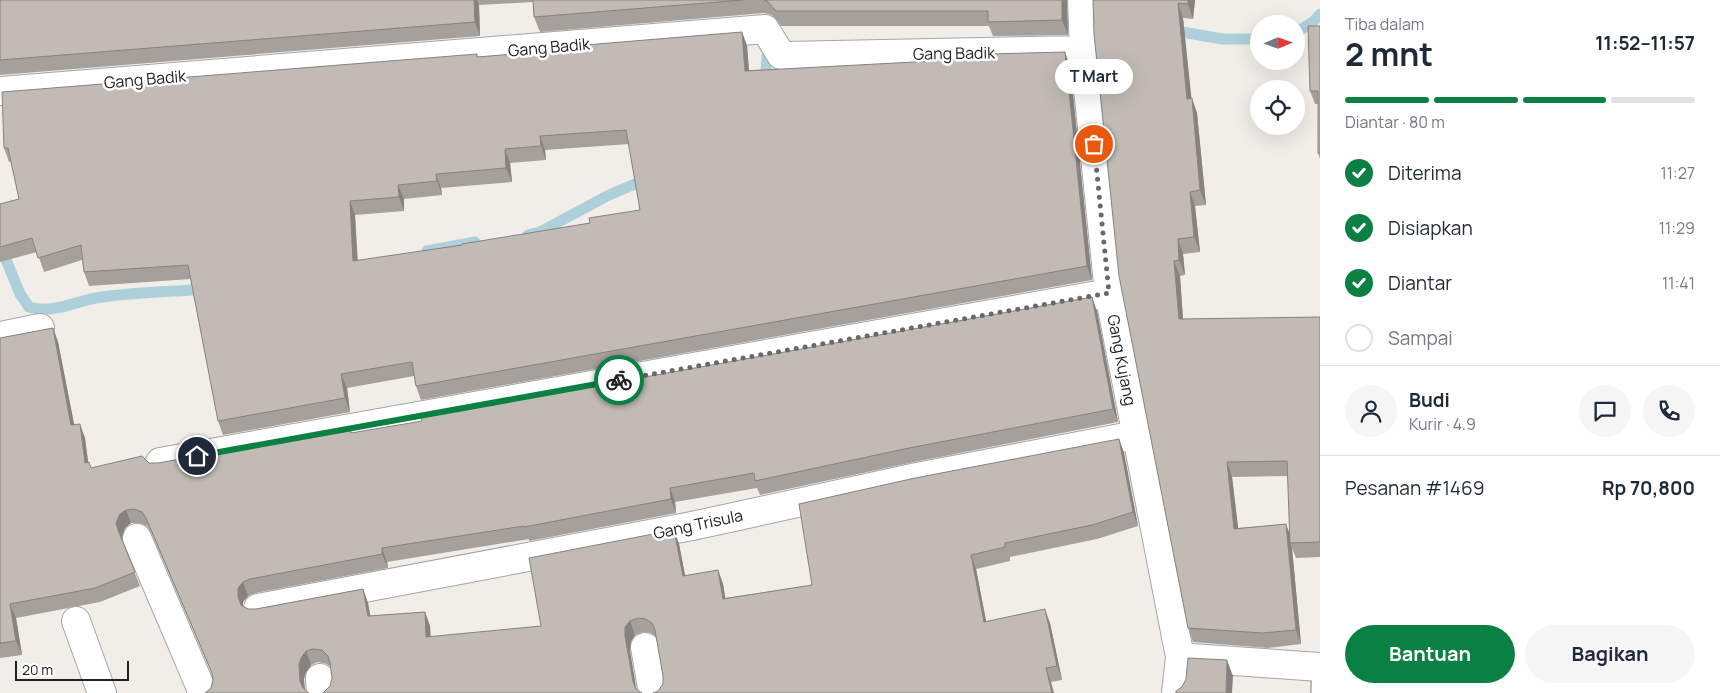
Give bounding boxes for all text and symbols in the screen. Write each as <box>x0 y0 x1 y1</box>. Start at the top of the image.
text: Tiba dalam <box>1345 13 1424 35</box>
north arrow <box>1250 15 1305 70</box>
map controls <box>1250 15 1305 135</box>
text: 11:52–11:57 <box>1595 30 1695 56</box>
street label: Gang Badik <box>507 32 592 62</box>
text: 2 mnt <box>1345 32 1433 76</box>
street label: Gang Badik <box>913 41 996 65</box>
callout: T Mart <box>1055 59 1133 94</box>
street label: Gang Badik <box>103 64 188 94</box>
text: T Mart <box>1070 65 1118 87</box>
button: locate <box>1250 80 1305 135</box>
text: Diantar · 80 m <box>1345 111 1445 133</box>
pin <box>1073 123 1115 165</box>
icon: bag <box>1080 130 1108 158</box>
icon: check <box>1345 159 1373 187</box>
text: Diterima <box>1388 160 1461 186</box>
text: 11:27 <box>1661 162 1695 184</box>
icon: check <box>1345 214 1373 242</box>
text: Disiapkan <box>1388 215 1473 241</box>
text: 11:29 <box>1659 217 1695 239</box>
icon: check <box>1345 269 1373 297</box>
text: Diantar <box>1388 270 1452 296</box>
text: 11:41 <box>1662 272 1695 294</box>
street label: Gang Kujang <box>1102 312 1142 408</box>
text: Sampai <box>1388 325 1453 351</box>
courier <box>594 355 644 405</box>
icon: bike <box>605 366 633 394</box>
button: person <box>1345 385 1397 437</box>
button: chat <box>1579 385 1631 437</box>
button: phone <box>1643 385 1695 437</box>
text: Budi <box>1409 387 1450 413</box>
text: Kurir · 4.9 <box>1409 413 1476 435</box>
pin <box>176 435 218 477</box>
icon: home <box>183 442 211 470</box>
text: Pesanan #1469 <box>1345 475 1484 501</box>
text: Rp 70,800 <box>1602 475 1695 501</box>
street label: Gang Trisula <box>651 504 745 544</box>
button: Bantuan <box>1345 625 1515 683</box>
button: Bagikan <box>1525 625 1695 683</box>
scale bar <box>15 658 129 681</box>
text: 20 m <box>22 660 53 679</box>

